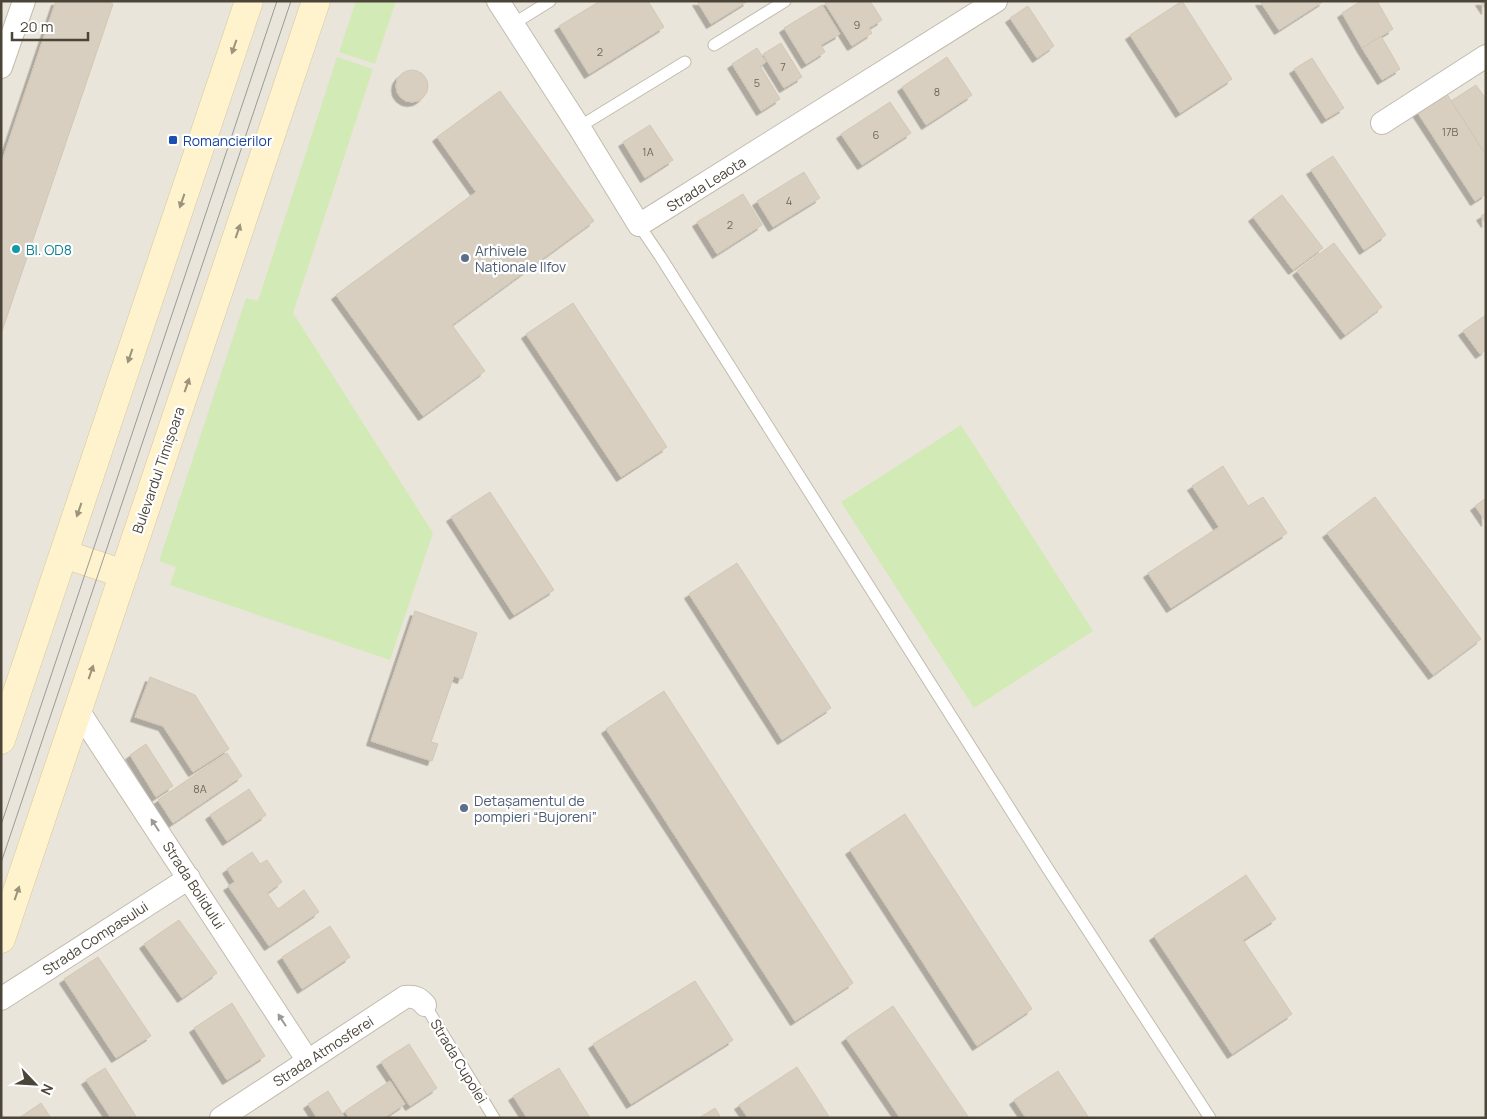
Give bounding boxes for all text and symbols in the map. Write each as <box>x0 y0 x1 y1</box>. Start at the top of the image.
scale bar <box>12 10 89 42</box>
text: 20 m <box>20 16 53 37</box>
house number: 9 <box>854 17 861 32</box>
one-way arrow <box>230 40 237 55</box>
house number: 2 <box>597 44 603 59</box>
house number: 7 <box>780 59 786 74</box>
house number: 5 <box>754 75 760 90</box>
house number: 8 <box>934 84 940 99</box>
house number: 17B <box>1442 124 1459 139</box>
house number: 6 <box>873 127 880 142</box>
place label: Romancierilor <box>183 131 272 150</box>
marker: Romancierilor <box>167 134 179 146</box>
house number: 1A <box>642 144 654 159</box>
street label: Strada Leaota <box>663 152 749 216</box>
house number: 4 <box>786 193 792 208</box>
one-way arrow <box>178 194 185 209</box>
house number: 2 <box>727 217 733 232</box>
one-way arrow <box>235 224 243 239</box>
place label: Bl. OD8 <box>26 240 72 259</box>
place label: Arhivele Naționale Ilfov <box>475 241 566 276</box>
marker: Bl. OD8 <box>10 243 22 255</box>
marker: Arhivele Naționale Ilfov <box>459 252 471 264</box>
one-way arrow <box>126 348 134 363</box>
one-way arrow <box>184 378 191 393</box>
street label: Bulevardul Timișoara <box>127 404 189 536</box>
one-way arrow <box>75 502 82 517</box>
one-way arrow <box>88 665 95 680</box>
house number: 8A <box>193 781 207 796</box>
place label: Detașamentul de pompieri “Bujoreni” <box>474 791 597 826</box>
marker: Detașamentul de pompieri “Bujoreni” <box>458 802 470 814</box>
one-way arrow <box>150 819 160 832</box>
street label: Strada Bolidului <box>159 838 229 932</box>
one-way arrow <box>14 885 21 900</box>
street label: Strada Compasului <box>38 897 152 979</box>
street label: Strada Atmosferei <box>269 1011 377 1091</box>
one-way arrow <box>277 1013 287 1027</box>
street label: Strada Cupolei <box>426 1015 492 1107</box>
north arrow <box>10 1059 60 1109</box>
text: N <box>36 1081 58 1098</box>

